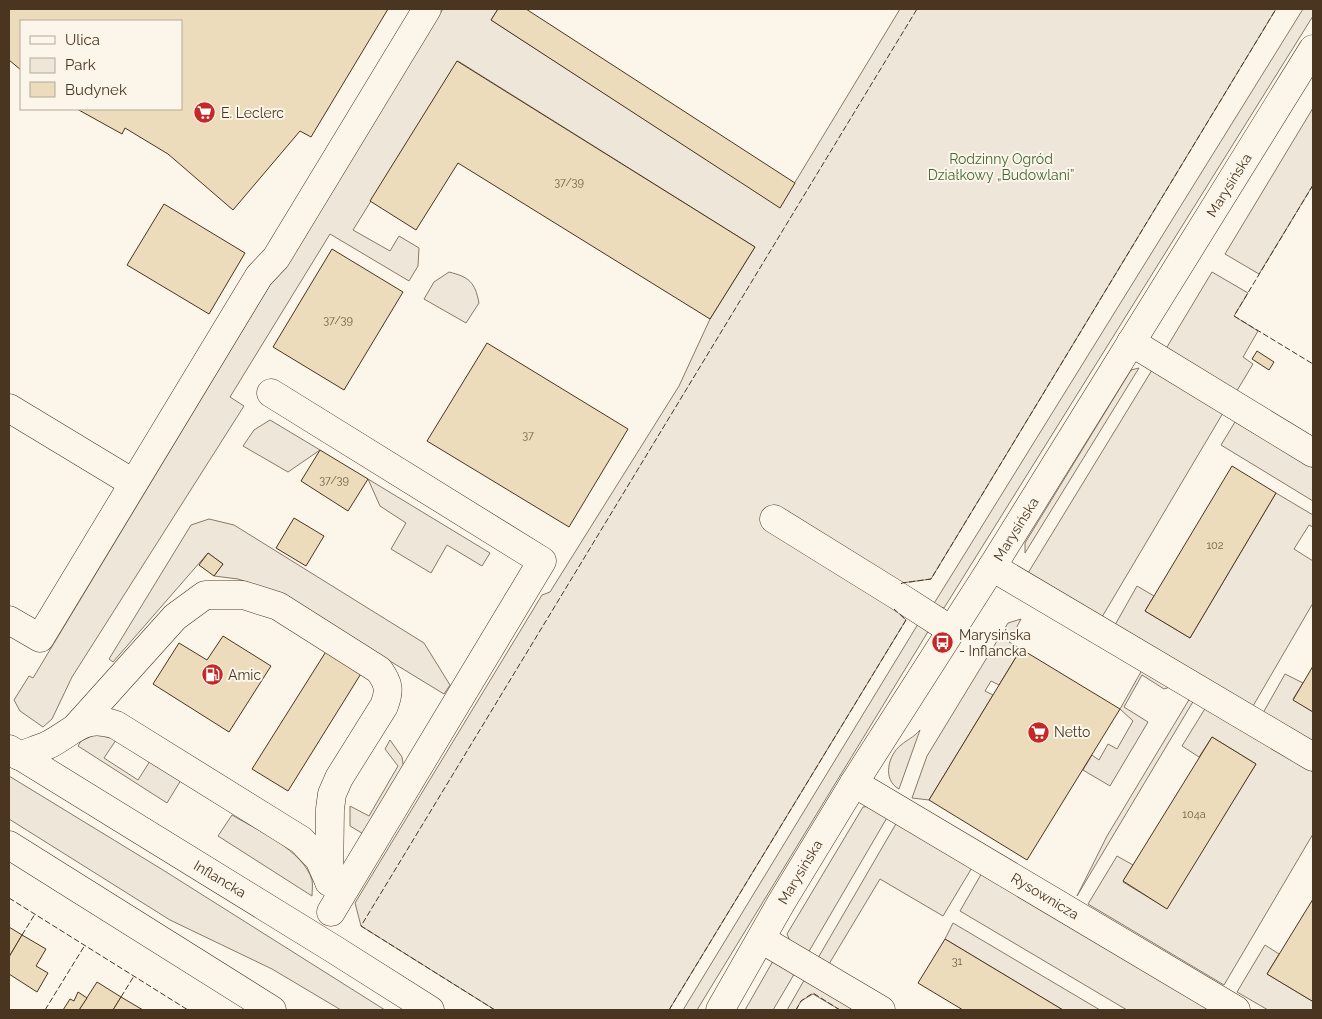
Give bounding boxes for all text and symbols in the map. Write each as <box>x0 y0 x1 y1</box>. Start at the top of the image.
legend <box>20 20 182 110</box>
text: Ulica <box>65 31 100 49</box>
text: Park <box>65 56 96 74</box>
text: Budynek <box>65 81 127 99</box>
supermarket icon: E. Leclerc <box>193 101 217 125</box>
place label: E. Leclerc <box>221 105 284 121</box>
street label: Marysińska <box>1203 150 1255 220</box>
park label: Rodzinny Ogród Działkowy „Budowlani” <box>928 151 1074 183</box>
house number: 37/39 <box>554 176 584 189</box>
house number: 37/39 <box>323 314 353 327</box>
house number: 37 <box>522 429 534 442</box>
house number: 37/39 <box>319 474 349 487</box>
street label: Marysińska <box>990 494 1042 564</box>
house number: 102 <box>1206 539 1224 552</box>
place label: Marysińska - Inflancka <box>959 627 1031 659</box>
bus stop icon: Marysińska - Inflancka <box>931 631 955 655</box>
fuel station icon: Amic <box>200 663 224 687</box>
place label: Amic <box>228 667 261 683</box>
supermarket icon: Netto <box>1026 720 1050 744</box>
place label: Netto <box>1054 724 1090 740</box>
house number: 104a <box>1182 808 1206 821</box>
street label: Marysińska <box>775 837 825 907</box>
street label: Inflancka <box>191 857 249 901</box>
street label: Rysownicza <box>1008 870 1082 922</box>
house number: 31 <box>952 955 963 968</box>

